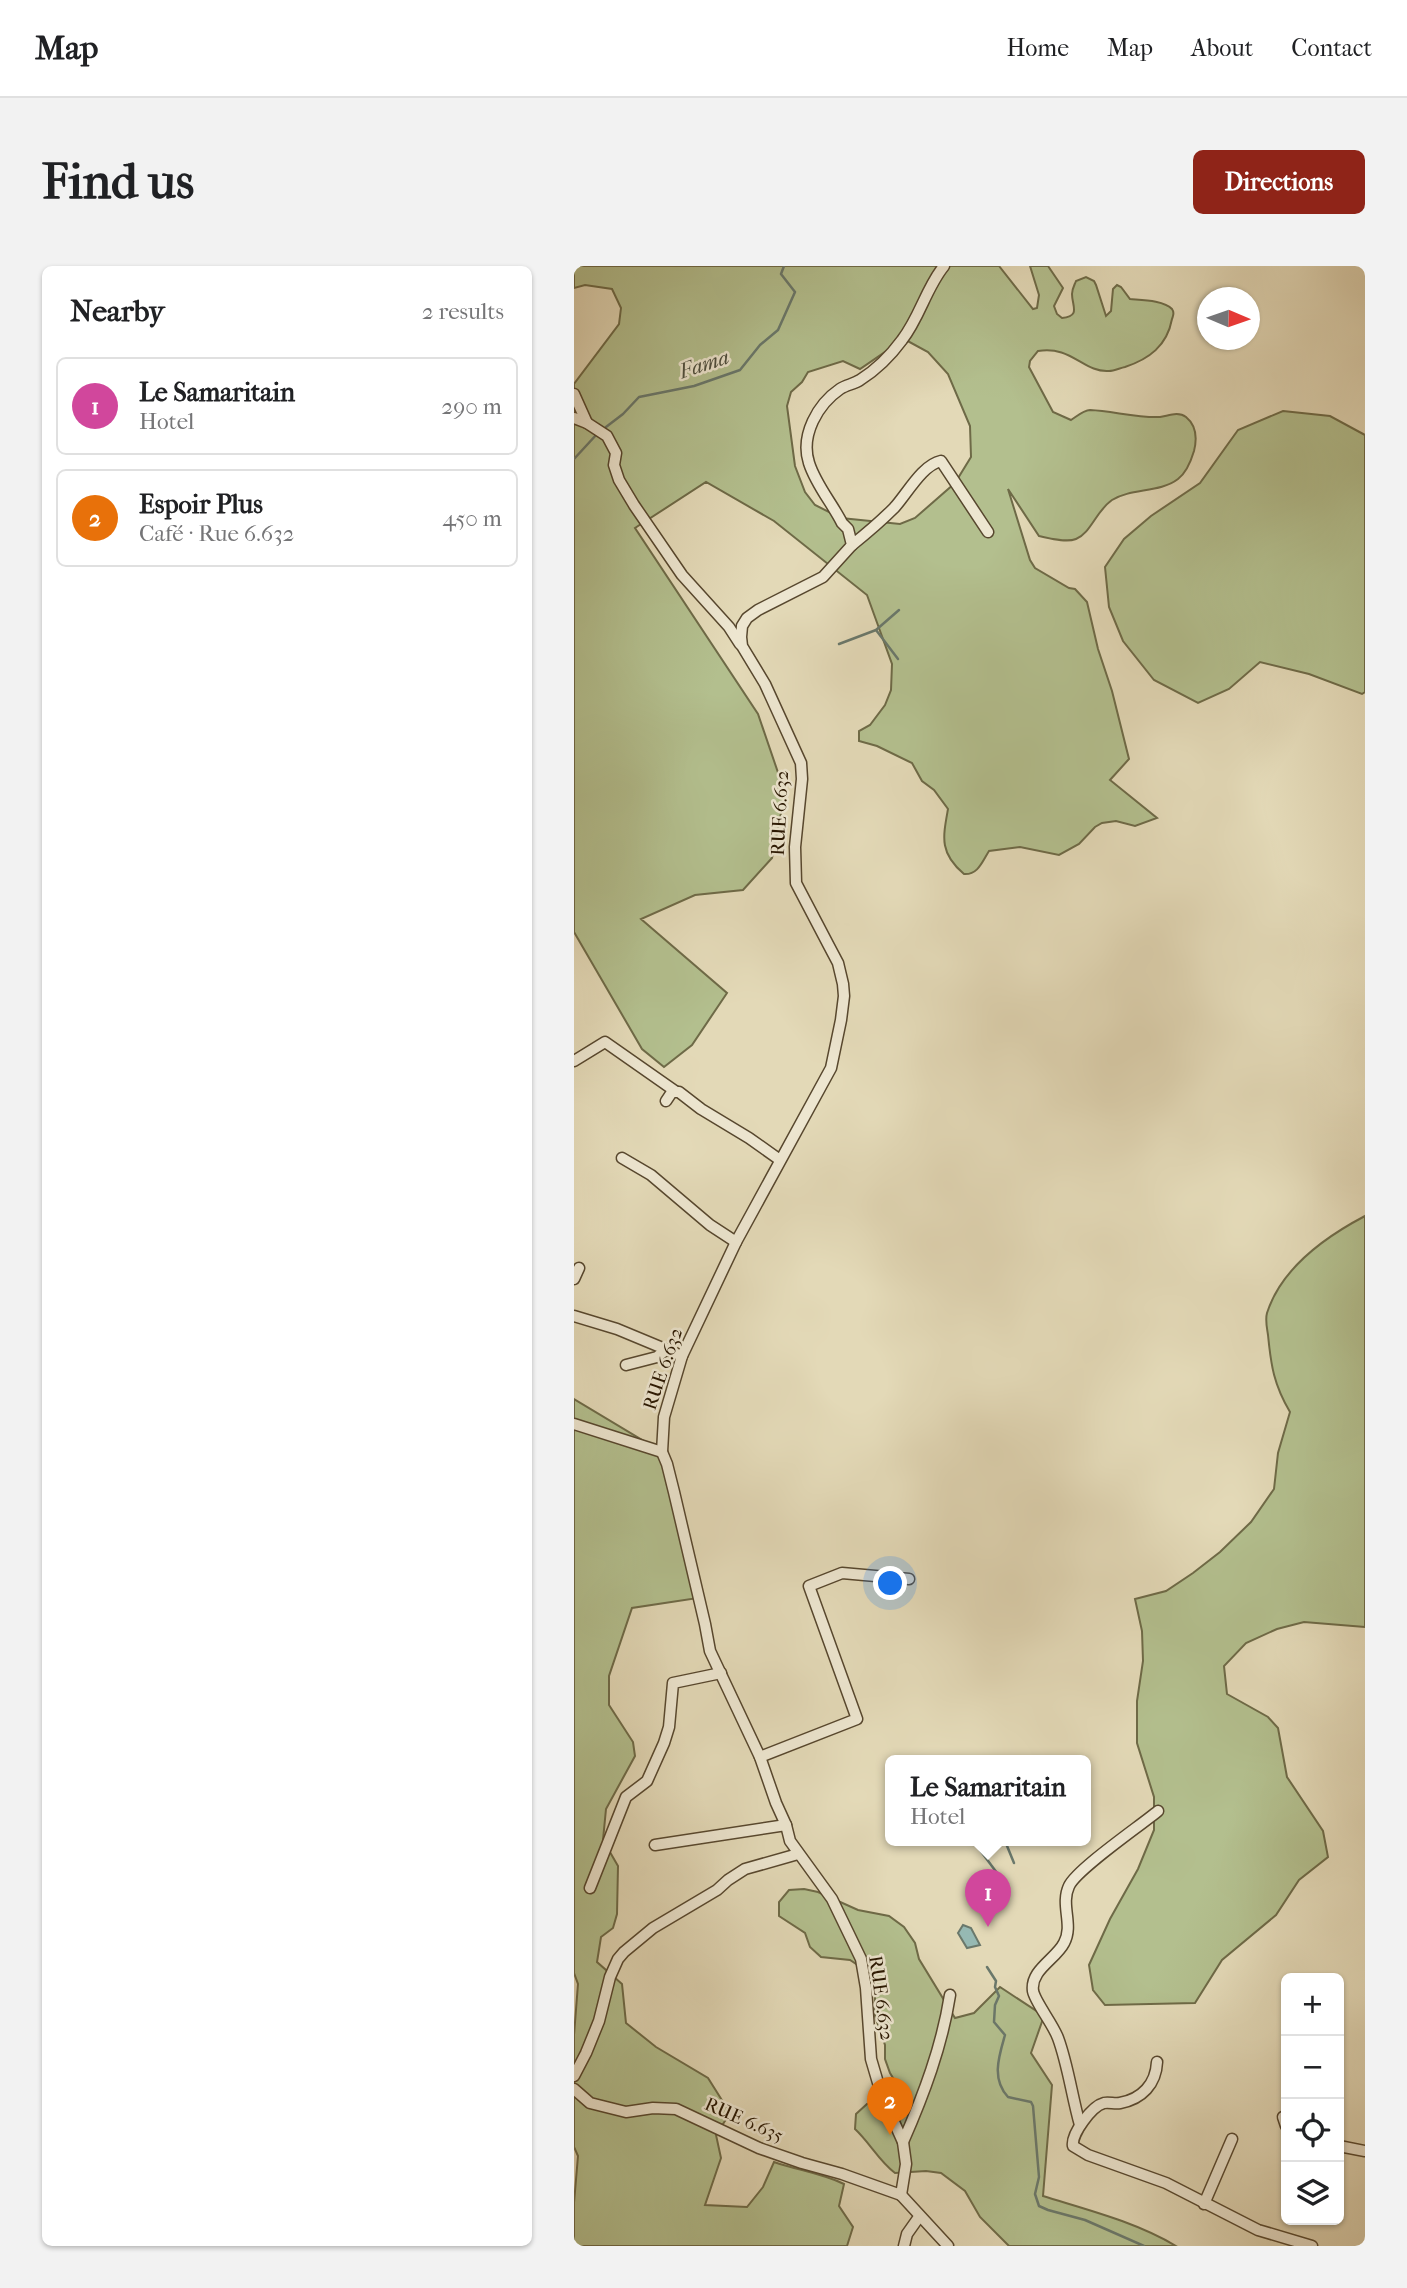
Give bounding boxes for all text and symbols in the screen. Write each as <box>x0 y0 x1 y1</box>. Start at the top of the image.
text: Map <box>35 29 98 68</box>
text: Home <box>1007 34 1069 62</box>
text: Map <box>1107 34 1153 62</box>
text: About <box>1191 34 1253 62</box>
text: Contact <box>1291 34 1372 62</box>
button: Directions <box>1193 150 1365 214</box>
text: Find us <box>42 153 194 211</box>
north arrow <box>1197 287 1260 350</box>
text: Nearby <box>70 294 165 329</box>
text: 2 results <box>422 298 504 325</box>
water label: Fama <box>675 345 732 384</box>
text: Le Samaritain <box>139 377 295 408</box>
text: 1 <box>91 393 99 420</box>
text: 290 m <box>441 393 502 420</box>
text: Hotel <box>139 408 194 435</box>
text: Espoir Plus <box>139 489 263 520</box>
text: 2 <box>89 505 101 532</box>
text: 450 m <box>442 505 502 532</box>
text: Café · Rue 6.632 <box>139 520 294 547</box>
street label: RUE 6.632 <box>767 770 793 856</box>
street label: RUE 6.632 <box>639 1325 687 1413</box>
your location <box>873 1566 907 1600</box>
popup <box>885 1755 1091 1846</box>
text: Le Samaritain <box>910 1772 1066 1803</box>
text: Hotel <box>910 1803 965 1830</box>
pin: 1 <box>965 1869 1011 1927</box>
street label: RUE 6.632 <box>864 1954 898 2042</box>
map controls <box>1281 1973 1344 2225</box>
button: + <box>1281 1973 1344 2036</box>
button: − <box>1281 2036 1344 2099</box>
pin: 2 <box>867 2077 913 2135</box>
street label: RUE 6.635 <box>701 2093 787 2147</box>
button: locate <box>1281 2099 1344 2162</box>
button: layers <box>1281 2162 1344 2225</box>

